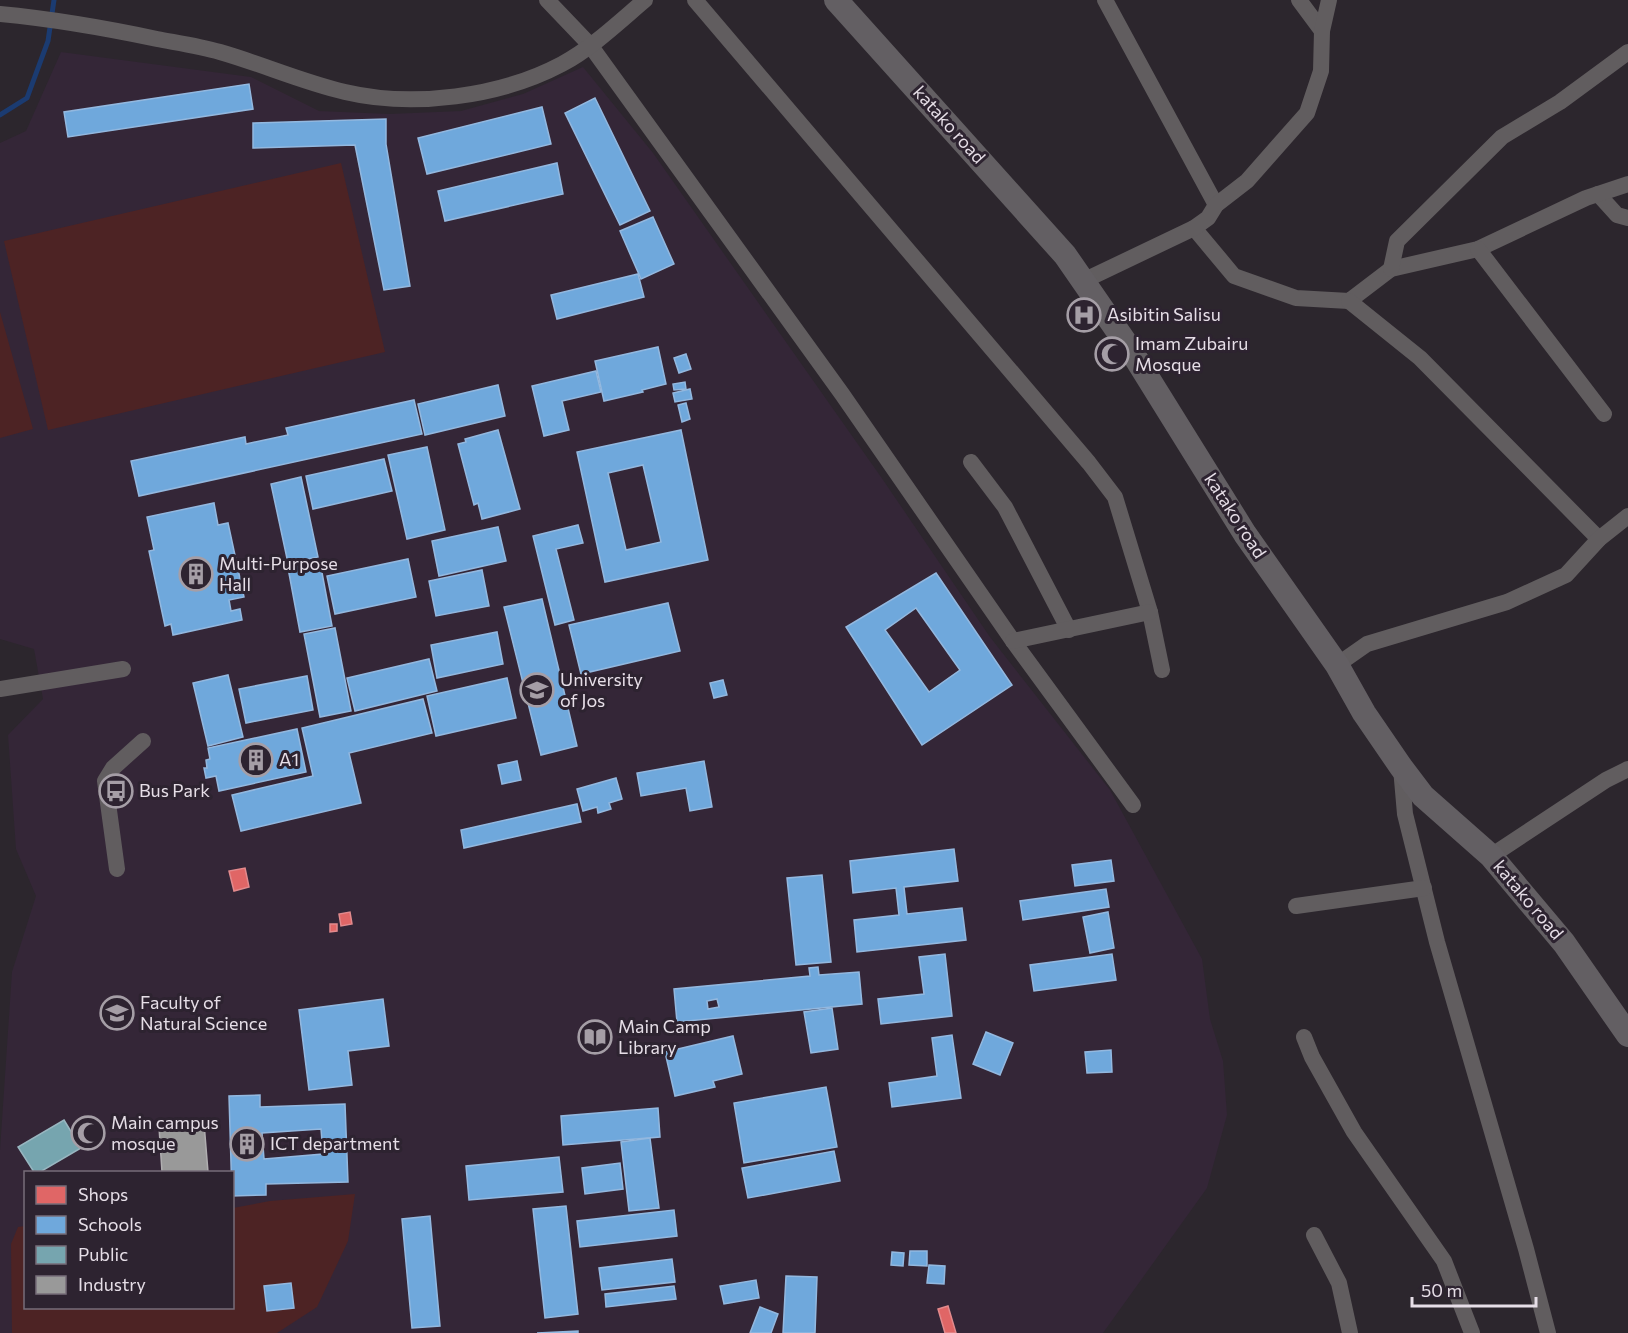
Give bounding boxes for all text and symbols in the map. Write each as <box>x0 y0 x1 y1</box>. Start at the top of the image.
street label: katako road <box>909 81 990 168</box>
hospital icon: Asibitin Salisu <box>1066 297 1102 333</box>
place label: Asibitin Salisu <box>1107 303 1221 325</box>
place label: Imam Zubairu Mosque <box>1135 332 1248 375</box>
mosque icon: Imam Zubairu Mosque <box>1094 336 1130 372</box>
street label: katako road <box>1200 469 1271 562</box>
place label: Multi-Purpose Hall <box>219 552 338 595</box>
building icon: Multi-Purpose Hall <box>178 556 214 592</box>
place label: University of Jos <box>560 668 643 711</box>
school or university icon: University of Jos <box>519 672 555 708</box>
building icon: A1 <box>238 742 274 778</box>
place label: A1 <box>279 748 299 770</box>
bus stop icon: Bus Park <box>98 773 134 809</box>
place label: Bus Park <box>139 779 210 801</box>
street label: katako road <box>1489 855 1568 944</box>
place label: Faculty of Natural Science <box>140 991 267 1034</box>
school or university icon: Faculty of Natural Science <box>99 995 135 1031</box>
place label: Main Camp Library <box>618 1015 711 1058</box>
library icon: Main Camp Library <box>577 1019 613 1055</box>
place label: Main campus mosque <box>111 1111 219 1154</box>
mosque icon: Main campus mosque <box>70 1115 106 1151</box>
building icon: ICT department <box>229 1126 265 1162</box>
place label: ICT department <box>270 1132 400 1154</box>
legend <box>24 1171 234 1309</box>
text: Shops <box>78 1183 128 1205</box>
text: Schools <box>78 1213 142 1235</box>
text: Public <box>78 1243 128 1265</box>
scale bar <box>1412 1270 1536 1308</box>
text: Industry <box>78 1273 146 1295</box>
text: 50 m <box>1421 1279 1462 1301</box>

